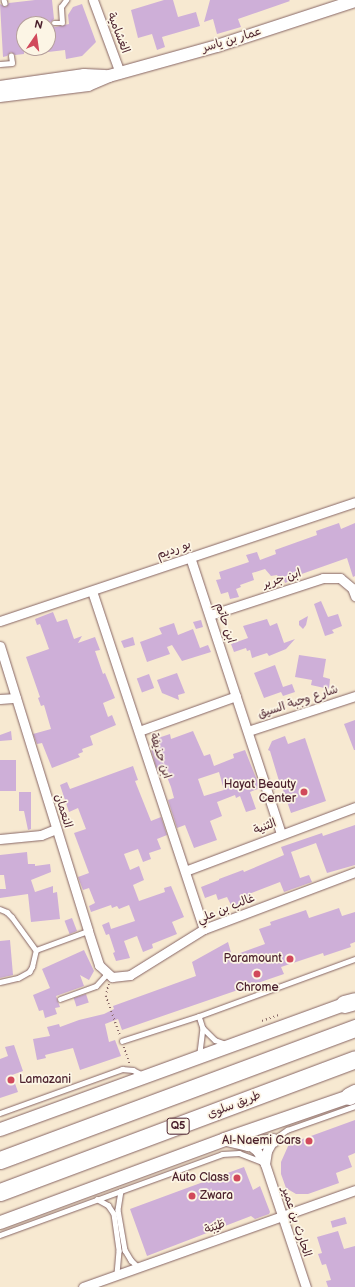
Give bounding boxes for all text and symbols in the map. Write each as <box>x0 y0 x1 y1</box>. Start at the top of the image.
street label: الغشامية <box>104 10 132 56</box>
north arrow <box>16 16 56 56</box>
text: N <box>33 18 44 32</box>
street label: عمار بن ياسر <box>200 24 264 56</box>
street label: بو رديم <box>155 537 193 563</box>
street label: ابن جرير <box>261 566 303 592</box>
street label: ابن حاتم <box>212 601 238 645</box>
street label: شارع وجبة السيق <box>256 682 340 722</box>
street label: ابن حذيفة <box>146 731 174 781</box>
place label: Hayat Beauty Center <box>224 778 296 806</box>
marker: Hayat Beauty Center <box>299 787 309 797</box>
street label: النعمان <box>51 792 75 830</box>
street label: الثنية <box>251 816 279 838</box>
street label: غالب بن علي <box>195 891 257 927</box>
place label: Paramount <box>224 952 282 966</box>
marker: Paramount <box>285 954 295 964</box>
marker: Chrome <box>252 969 262 979</box>
place label: Chrome <box>235 981 279 995</box>
place label: Lamazani <box>19 1073 71 1087</box>
marker: Lamazani <box>6 1075 16 1085</box>
street label: طريق سلوى <box>205 1088 263 1122</box>
road number: Q5 <box>166 1117 190 1135</box>
place label: Al-Naemi Cars <box>222 1134 301 1148</box>
marker: Al-Naemi Cars <box>304 1136 314 1146</box>
place label: Auto Class <box>172 1171 229 1185</box>
marker: Auto Class <box>232 1173 242 1183</box>
street label: الحارث بن عمير <box>278 1185 314 1259</box>
place label: Zwara <box>200 1189 233 1203</box>
marker: Zwara <box>187 1191 197 1201</box>
street label: طَيْبَة <box>203 1217 227 1237</box>

